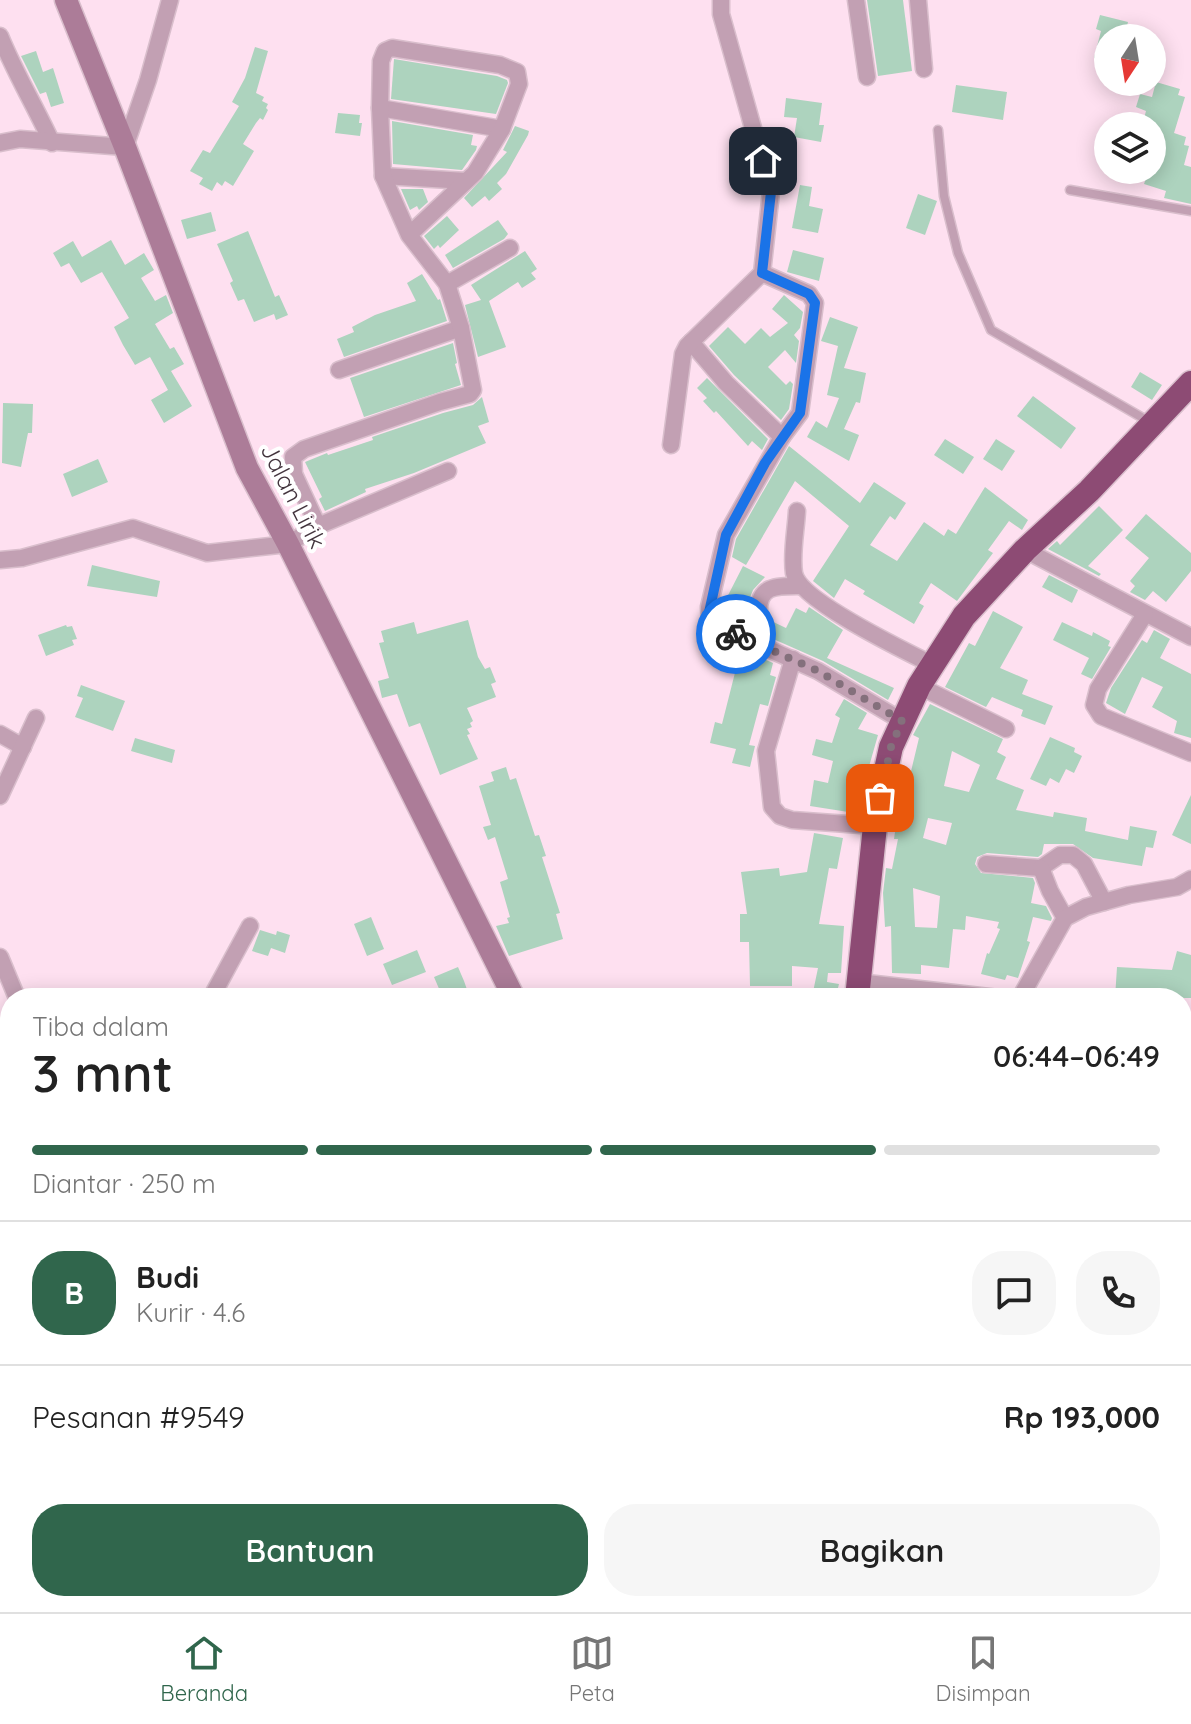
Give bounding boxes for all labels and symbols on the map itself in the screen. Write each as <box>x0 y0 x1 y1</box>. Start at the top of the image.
north arrow <box>1094 24 1166 96</box>
pin <box>729 127 797 195</box>
street label: Jalan Lirik <box>255 438 333 553</box>
courier <box>696 594 776 674</box>
pin <box>846 764 914 832</box>

